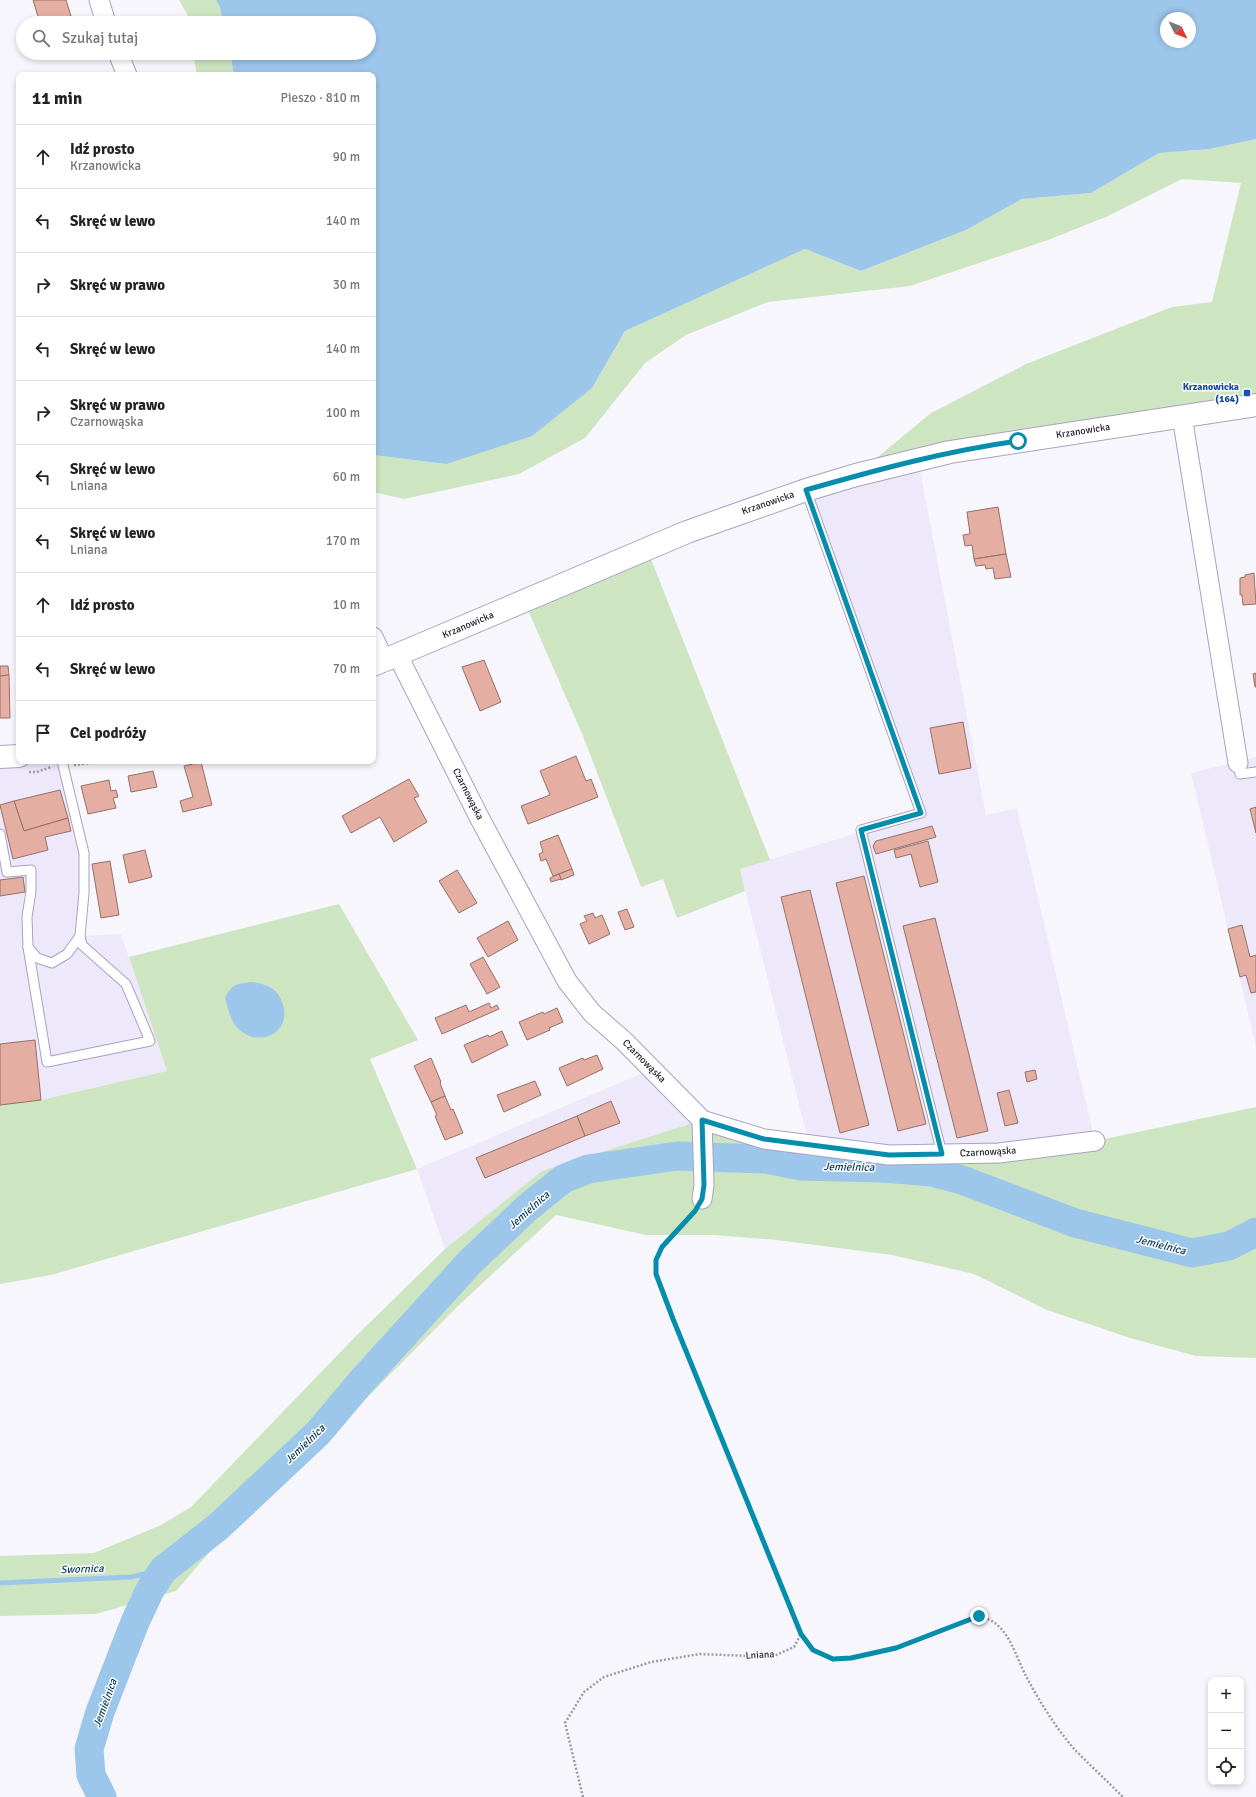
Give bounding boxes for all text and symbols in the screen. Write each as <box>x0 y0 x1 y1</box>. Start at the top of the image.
north arrow <box>1160 12 1196 48</box>
search box <box>16 16 376 60</box>
icon: search <box>30 27 52 49</box>
text: Szukaj tutaj <box>62 29 138 47</box>
text: 11 min <box>32 88 82 109</box>
text: Pieszo · 810 m <box>281 90 360 106</box>
text: Idź prosto <box>70 140 134 158</box>
icon: ahead <box>32 146 54 168</box>
text: 90 m <box>333 149 360 165</box>
text: Krzanowicka <box>70 158 141 174</box>
icon: left <box>32 210 54 232</box>
text: Skręć w lewo <box>70 212 155 230</box>
text: 140 m <box>326 213 360 229</box>
icon: right <box>32 274 54 296</box>
text: Skręć w prawo <box>70 276 165 294</box>
text: 30 m <box>333 277 360 293</box>
icon: left <box>32 338 54 360</box>
text: Skręć w lewo <box>70 340 155 358</box>
text: 140 m <box>326 341 360 357</box>
place label: Krzanowicka (164) <box>1183 381 1239 405</box>
marker: Krzanowicka (164) <box>1242 388 1252 398</box>
text: Skręć w prawo <box>70 396 165 414</box>
icon: right <box>32 402 54 424</box>
text: 100 m <box>326 405 360 421</box>
text: Czarnowąska <box>70 414 143 430</box>
street label: Krzanowicka <box>1055 421 1111 441</box>
route start <box>1009 432 1027 450</box>
text: Skręć w lewo <box>70 460 155 478</box>
icon: left <box>32 466 54 488</box>
text: 60 m <box>333 469 360 485</box>
text: Lniana <box>70 478 108 494</box>
street label: Krzanowicka <box>740 488 796 518</box>
text: Skręć w lewo <box>70 524 155 542</box>
icon: left <box>32 530 54 552</box>
text: 170 m <box>326 533 360 549</box>
text: Lniana <box>70 542 108 558</box>
icon: ahead <box>32 594 54 616</box>
text: Idź prosto <box>70 596 134 614</box>
text: 10 m <box>333 597 360 613</box>
street label: Krzanowicka <box>440 609 496 641</box>
icon: left <box>32 658 54 680</box>
text: Skręć w lewo <box>70 660 155 678</box>
text: 70 m <box>333 661 360 677</box>
icon: arrive <box>32 722 54 744</box>
text: Cel podróży <box>70 724 146 742</box>
street label: Czarnowąska <box>450 766 486 822</box>
street label: Czarnowąska <box>620 1037 668 1085</box>
street label: Czarnowąska <box>959 1145 1017 1159</box>
water label: Jemielnica <box>824 1160 875 1174</box>
water label: Jemielnica <box>506 1188 552 1232</box>
water label: Jemielnica <box>1135 1233 1188 1258</box>
water label: Jemielnica <box>282 1421 328 1466</box>
water label: Swornica <box>60 1562 104 1576</box>
route end <box>970 1607 988 1625</box>
street label: Lniana <box>745 1648 775 1662</box>
water label: Jemielnica <box>90 1677 120 1729</box>
map controls <box>1208 1677 1244 1785</box>
button: + <box>1208 1677 1244 1713</box>
button: − <box>1208 1713 1244 1749</box>
button: locate <box>1208 1749 1244 1785</box>

